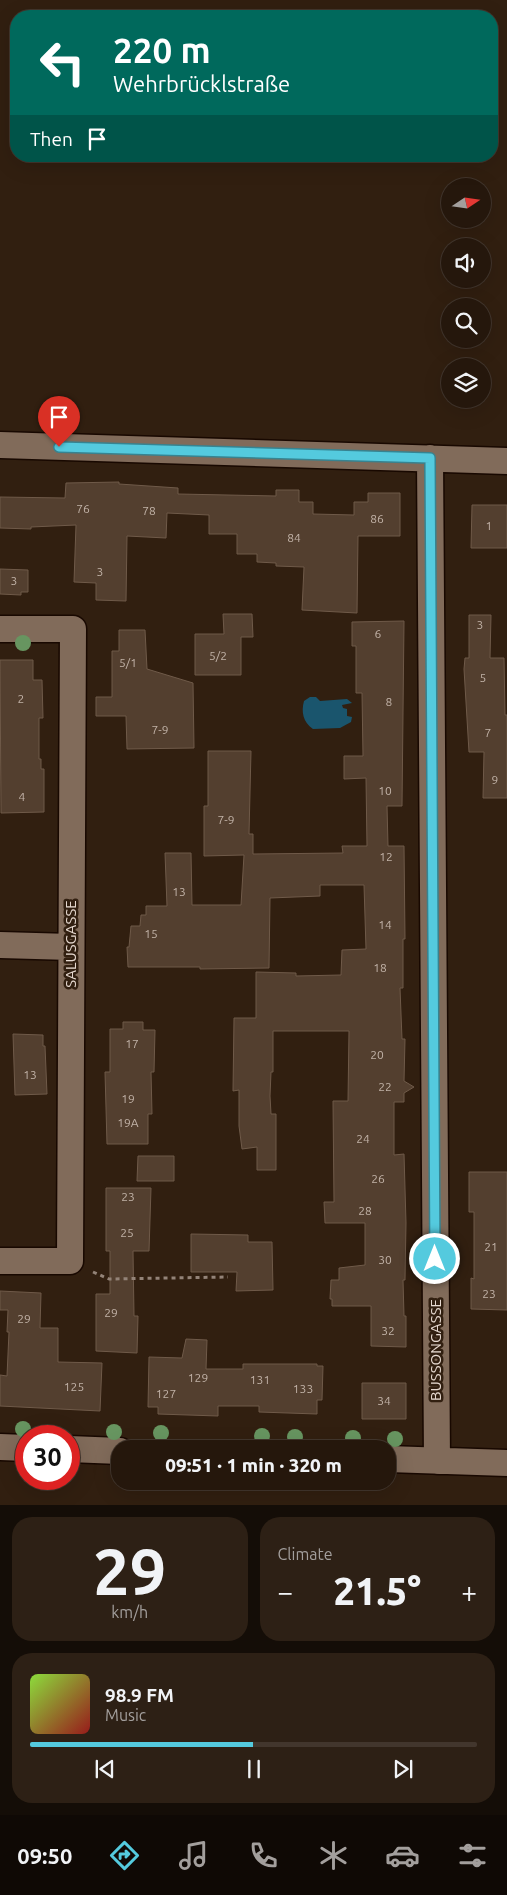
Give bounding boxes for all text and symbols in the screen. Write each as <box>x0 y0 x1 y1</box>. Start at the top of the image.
icon: left <box>30 30 95 95</box>
text: 220 m <box>113 30 211 70</box>
text: Wehrbrücklstraße <box>113 71 290 96</box>
icon: arrive <box>83 125 111 153</box>
text: Then <box>30 128 73 150</box>
north arrow <box>441 178 491 228</box>
map controls <box>441 178 491 408</box>
button: sound <box>441 238 491 288</box>
button: search <box>441 298 491 348</box>
button: layers <box>441 358 491 408</box>
pin <box>38 396 80 447</box>
icon: arrive <box>45 403 73 431</box>
house number: 76 <box>76 502 90 515</box>
house number: 78 <box>142 504 156 517</box>
house number: 86 <box>370 512 384 525</box>
house number: 1 <box>486 519 492 532</box>
house number: 84 <box>287 531 301 544</box>
house number: 3 <box>97 565 103 578</box>
house number: 3 <box>11 574 17 587</box>
house number: 3 <box>477 618 483 631</box>
house number: 6 <box>375 627 382 640</box>
house number: 5/2 <box>209 649 227 662</box>
house number: 5/1 <box>119 656 137 669</box>
house number: 5 <box>480 671 486 684</box>
house number: 2 <box>18 692 24 705</box>
house number: 8 <box>386 695 393 708</box>
house number: 7-9 <box>151 723 169 736</box>
house number: 7 <box>485 726 491 739</box>
house number: 9 <box>492 773 498 786</box>
house number: 10 <box>378 784 392 797</box>
house number: 4 <box>19 790 26 803</box>
house number: 7-9 <box>217 813 235 826</box>
house number: 12 <box>379 850 393 863</box>
house number: 13 <box>172 885 186 898</box>
street label: SALUSGASSE <box>62 900 79 988</box>
house number: 14 <box>378 918 392 931</box>
house number: 15 <box>144 927 158 940</box>
house number: 18 <box>373 961 387 974</box>
house number: 17 <box>125 1037 139 1050</box>
house number: 20 <box>370 1048 384 1061</box>
house number: 13 <box>23 1068 37 1081</box>
house number: 22 <box>378 1080 392 1093</box>
house number: 19 <box>121 1092 135 1105</box>
house number: 19A <box>117 1116 139 1129</box>
house number: 24 <box>356 1132 370 1145</box>
house number: 26 <box>371 1172 385 1185</box>
house number: 23 <box>121 1190 135 1203</box>
house number: 28 <box>358 1204 372 1217</box>
house number: 25 <box>120 1226 134 1239</box>
position arrow <box>408 1232 460 1284</box>
house number: 21 <box>484 1240 498 1253</box>
house number: 30 <box>378 1253 392 1266</box>
house number: 23 <box>482 1287 496 1300</box>
street label: BUSSONGASSE <box>427 1299 444 1401</box>
house number: 29 <box>104 1306 118 1319</box>
house number: 29 <box>17 1312 31 1325</box>
house number: 32 <box>381 1324 395 1337</box>
house number: 129 <box>188 1371 208 1384</box>
house number: 131 <box>250 1373 270 1386</box>
house number: 125 <box>64 1380 84 1393</box>
house number: 133 <box>293 1382 313 1395</box>
house number: 127 <box>156 1387 176 1400</box>
house number: 34 <box>377 1394 391 1407</box>
speed limit sign: 30 <box>15 1425 80 1490</box>
text: 09:51 · 1 min · 320 m <box>165 1454 342 1476</box>
text: 29 <box>93 1534 166 1607</box>
text: Climate <box>278 1545 333 1563</box>
text: 21.5° <box>334 1570 421 1612</box>
text: − <box>278 1576 293 1607</box>
text: + <box>461 1576 477 1607</box>
text: km/h <box>111 1603 148 1621</box>
text: 98.9 FM <box>105 1684 174 1706</box>
text: Music <box>105 1706 146 1724</box>
icon: previous <box>91 1755 119 1783</box>
icon: pause <box>240 1755 268 1783</box>
icon: next <box>389 1755 417 1783</box>
icon: directions <box>107 1838 142 1873</box>
icon: music <box>176 1838 211 1873</box>
icon: phone <box>246 1838 281 1873</box>
icon: climate <box>316 1838 351 1873</box>
icon: car <box>385 1838 420 1873</box>
icon: filters <box>455 1838 490 1873</box>
text: 09:50 <box>17 1843 72 1868</box>

